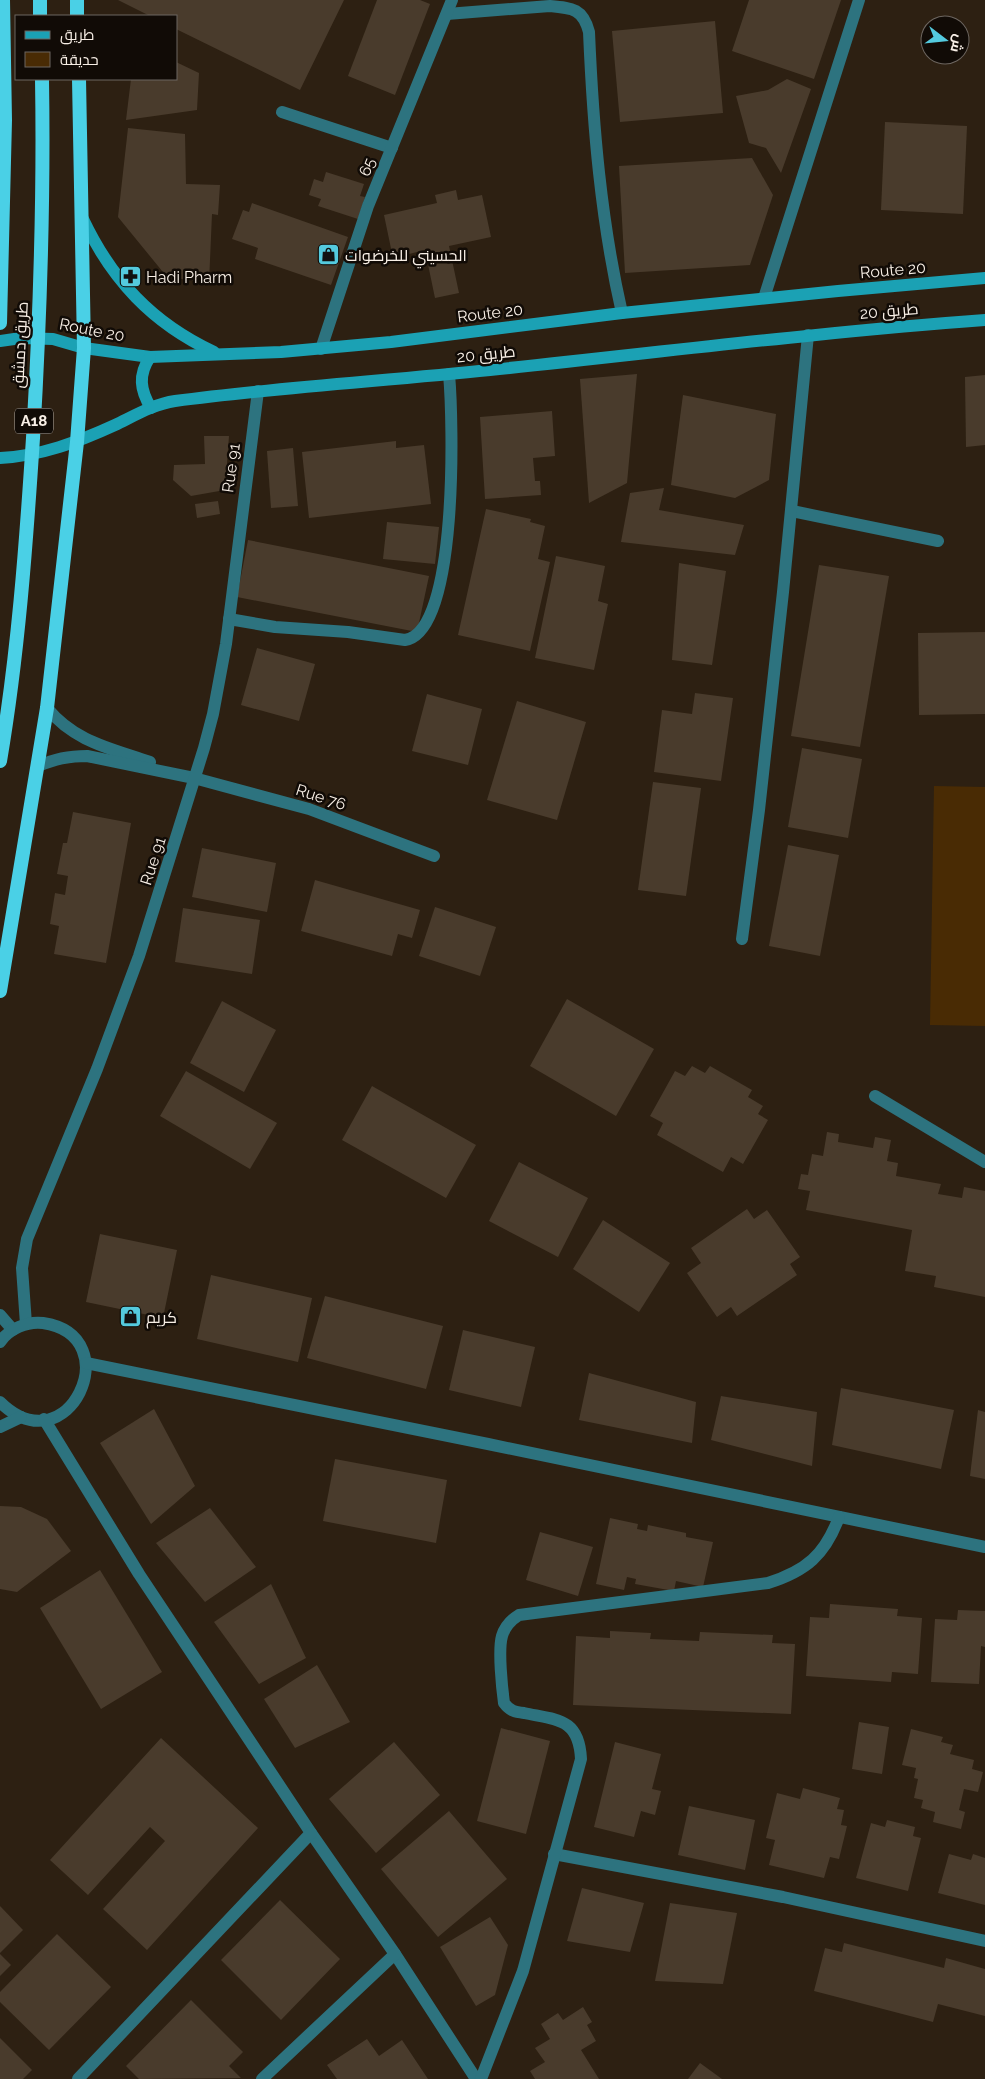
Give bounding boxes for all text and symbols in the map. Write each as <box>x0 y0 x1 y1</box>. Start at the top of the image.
legend <box>15 15 178 80</box>
north arrow <box>920 15 970 65</box>
text: طريق <box>60 26 94 45</box>
text: ش <box>946 32 968 54</box>
text: حديقة <box>60 51 99 69</box>
street label: 65 <box>355 155 379 179</box>
shop icon: الحسيني للخرضوات <box>317 243 341 267</box>
place label: الحسيني للخرضوات <box>345 246 467 269</box>
street label: Route 20 <box>859 258 927 282</box>
pharmacy icon: Hadi Pharm <box>118 265 142 289</box>
place label: Hadi Pharm <box>146 268 232 287</box>
street label: طريق 20 <box>859 299 919 324</box>
street label: Route 20 <box>456 300 524 326</box>
street label: طريق دمشق <box>8 301 33 389</box>
street label: Route 20 <box>58 314 126 346</box>
street label: طريق 20 <box>456 341 516 368</box>
road number: A18 <box>15 408 53 434</box>
street label: Rue 91 <box>218 442 244 494</box>
street label: Rue 76 <box>294 780 348 814</box>
street label: Rue 91 <box>136 834 170 887</box>
shop icon: كريم <box>118 1305 142 1329</box>
place label: كريم <box>146 1308 177 1329</box>

